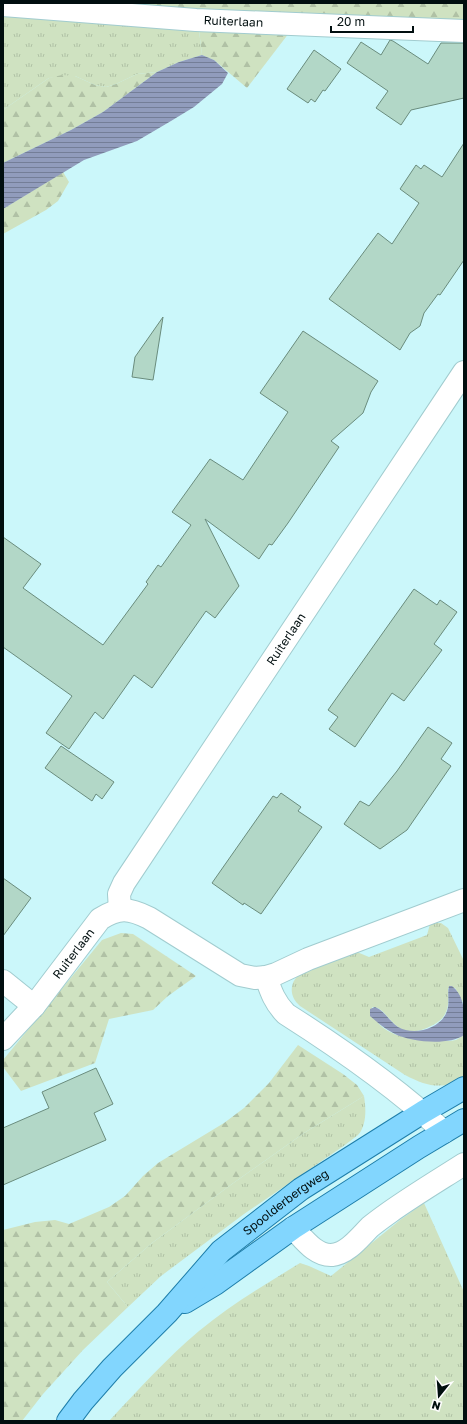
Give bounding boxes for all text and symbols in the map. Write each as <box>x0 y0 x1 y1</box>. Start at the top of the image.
scale bar <box>331 8 413 34</box>
street label: Ruiterlaan <box>203 12 264 30</box>
text: 20 m <box>337 14 365 29</box>
street label: Ruiterlaan <box>263 610 309 668</box>
street label: Ruiterlaan <box>49 925 97 982</box>
street label: Spoolderbergweg <box>240 1166 331 1238</box>
north arrow <box>419 1376 459 1416</box>
text: N <box>430 1399 442 1413</box>

